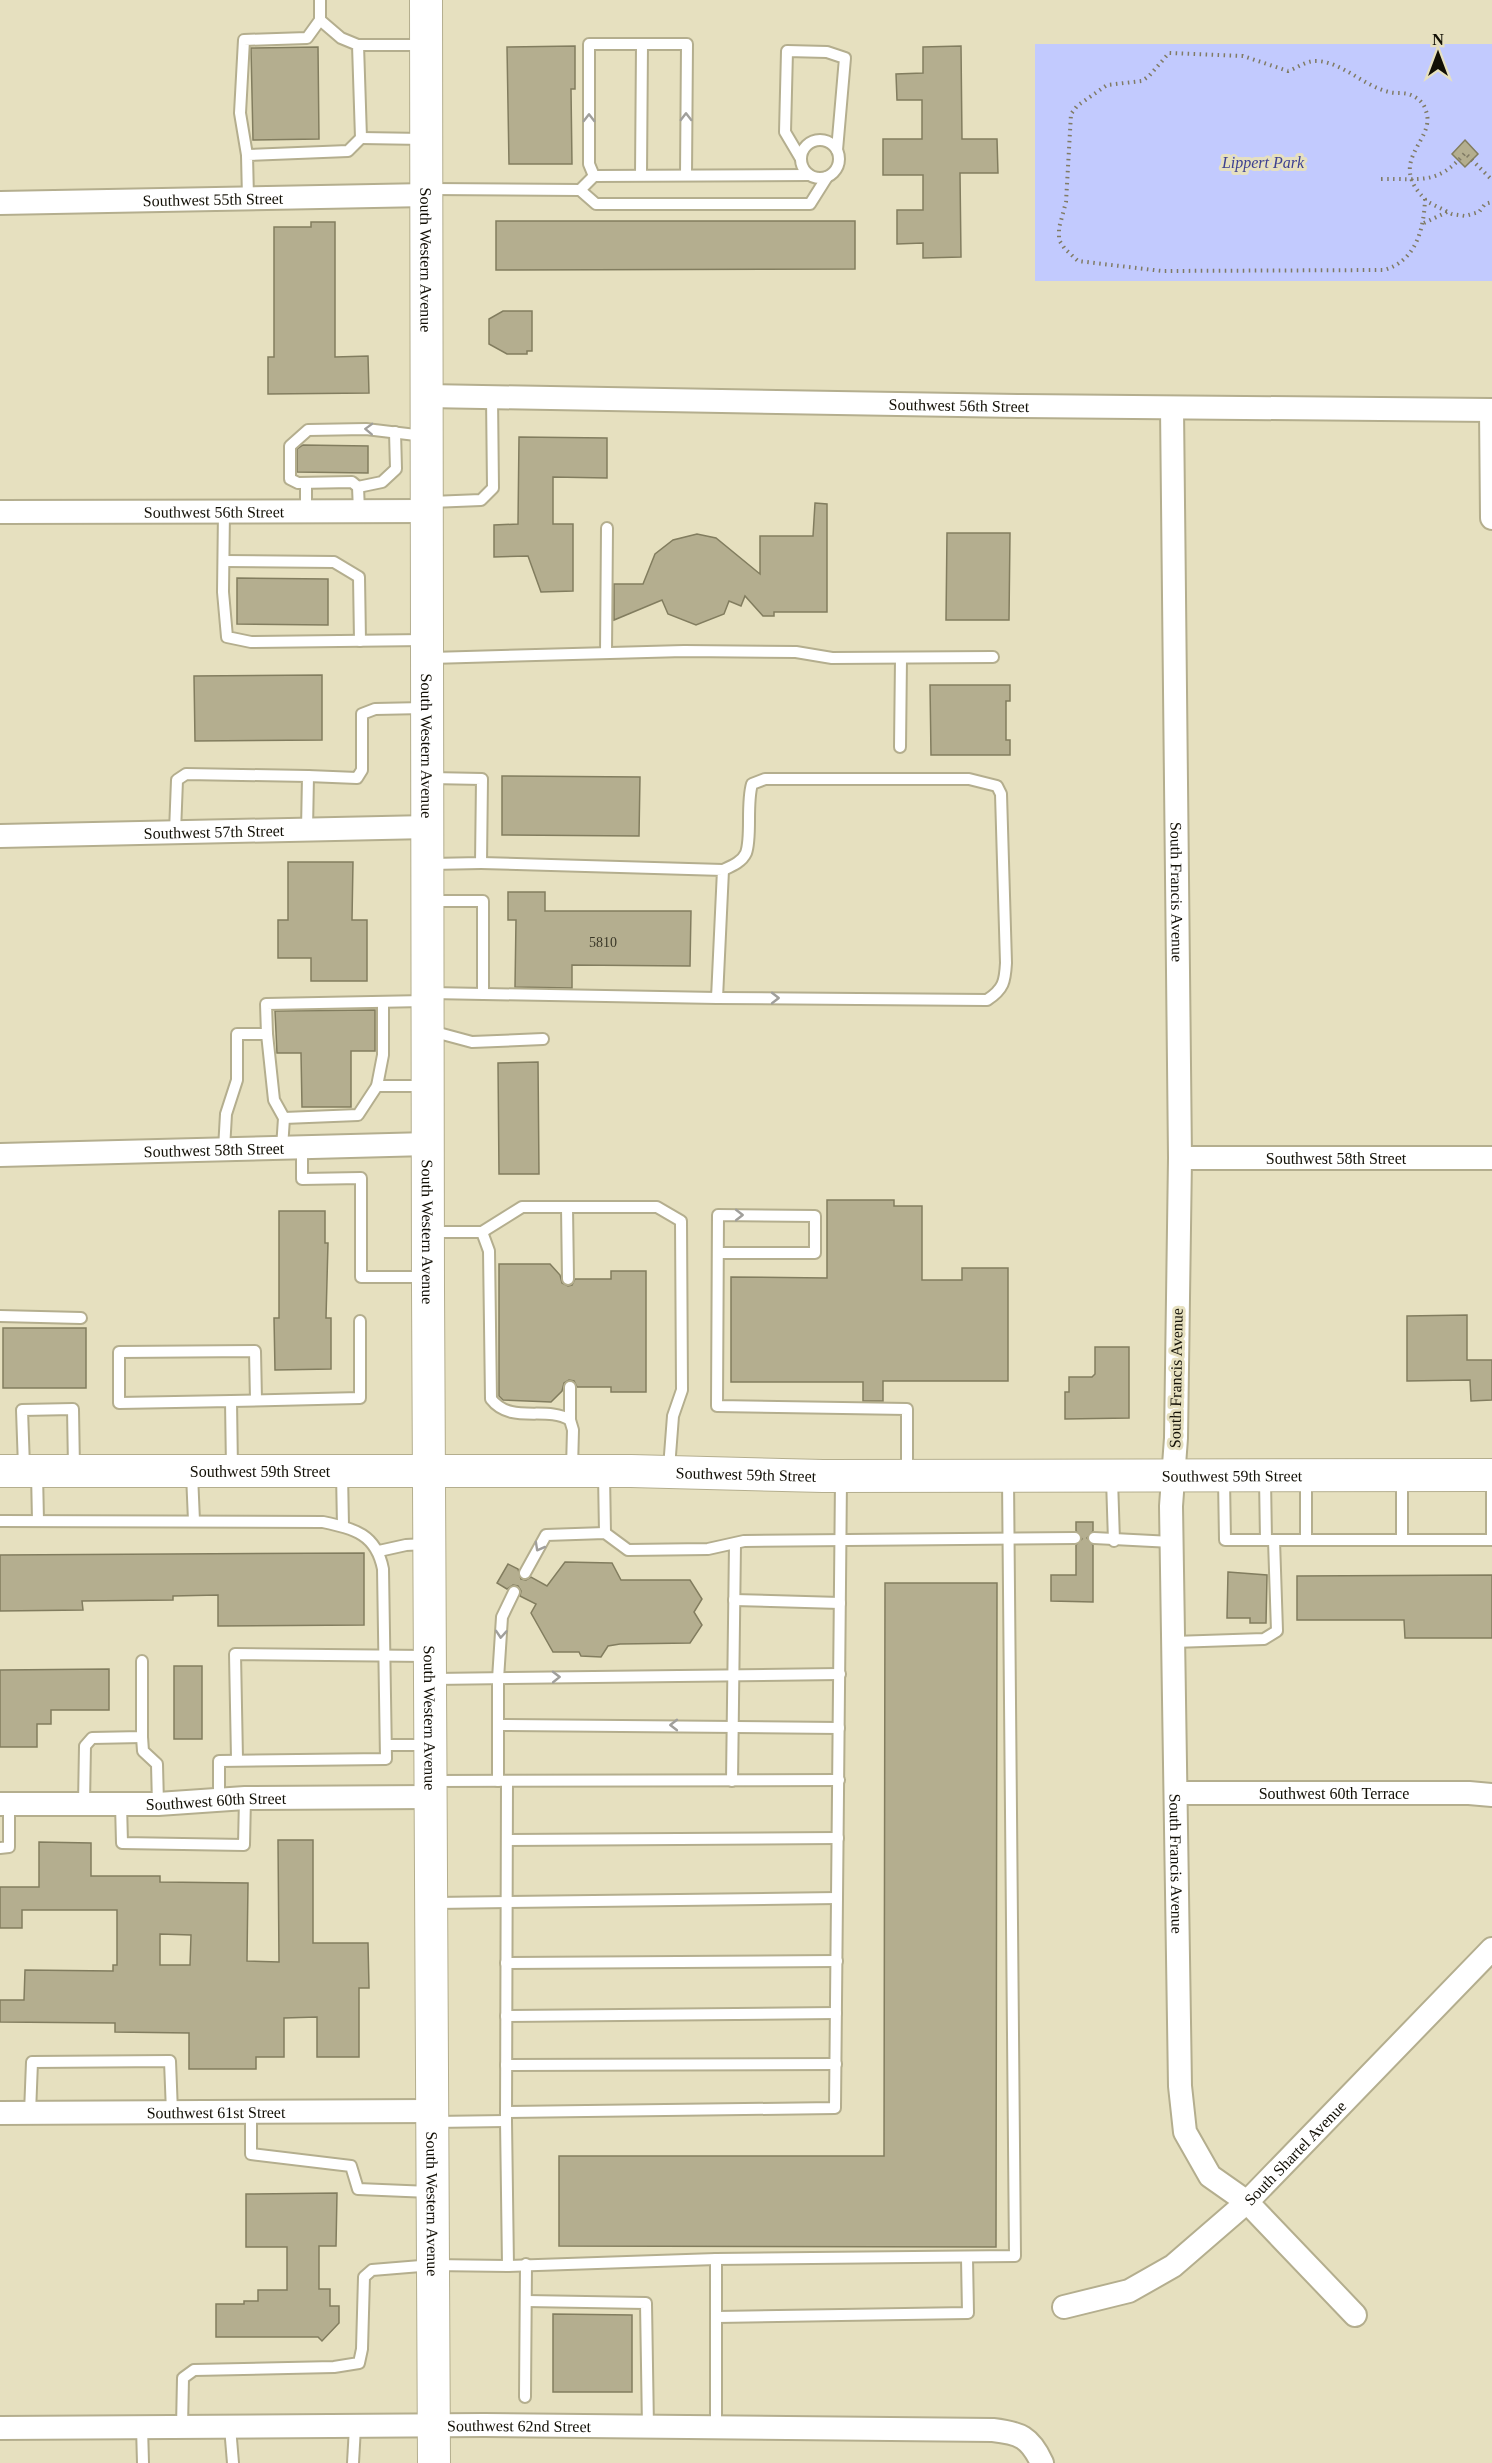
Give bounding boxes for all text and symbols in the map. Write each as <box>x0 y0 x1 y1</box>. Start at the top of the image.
north arrow <box>1408 24 1468 84</box>
text: N <box>1432 31 1444 48</box>
one-way arrow <box>680 112 692 121</box>
one-way arrow <box>583 114 595 123</box>
park label: Lippert Park <box>1221 154 1305 172</box>
street label: South Western Avenue <box>418 188 435 332</box>
street label: Southwest 55th Street <box>143 189 284 209</box>
street label: Southwest 56th Street <box>889 395 1030 415</box>
one-way arrow <box>365 423 374 436</box>
street label: Southwest 56th Street <box>144 503 285 520</box>
street label: South Western Avenue <box>419 674 436 818</box>
street label: Southwest 57th Street <box>144 822 285 841</box>
street label: South Francis Avenue <box>1168 822 1186 962</box>
house number: 5810 <box>589 935 617 950</box>
one-way arrow <box>771 992 780 1004</box>
street label: Southwest 58th Street <box>143 1139 285 1160</box>
street label: Southwest 58th Street <box>1266 1150 1407 1167</box>
street label: South Western Avenue <box>419 1160 437 1304</box>
one-way arrow <box>735 1209 744 1221</box>
street label: South Francis Avenue <box>1166 1308 1186 1448</box>
street label: Southwest 59th Street <box>190 1463 331 1480</box>
street label: Southwest 59th Street <box>675 1464 817 1484</box>
street label: Southwest 59th Street <box>1162 1467 1303 1484</box>
one-way arrow <box>535 1540 546 1551</box>
one-way arrow <box>494 1630 507 1639</box>
street label: South Western Avenue <box>421 1646 439 1790</box>
one-way arrow <box>552 1671 561 1684</box>
one-way arrow <box>670 1719 679 1731</box>
street label: Southwest 60th Terrace <box>1259 1785 1409 1802</box>
street label: Southwest 60th Street <box>146 1789 287 1813</box>
street label: South Francis Avenue <box>1167 1793 1186 1934</box>
street label: South Shartel Avenue <box>1240 2097 1349 2208</box>
street label: Southwest 61st Street <box>147 2103 286 2121</box>
street label: South Western Avenue <box>424 2132 442 2276</box>
street label: Southwest 62nd Street <box>447 2416 592 2435</box>

